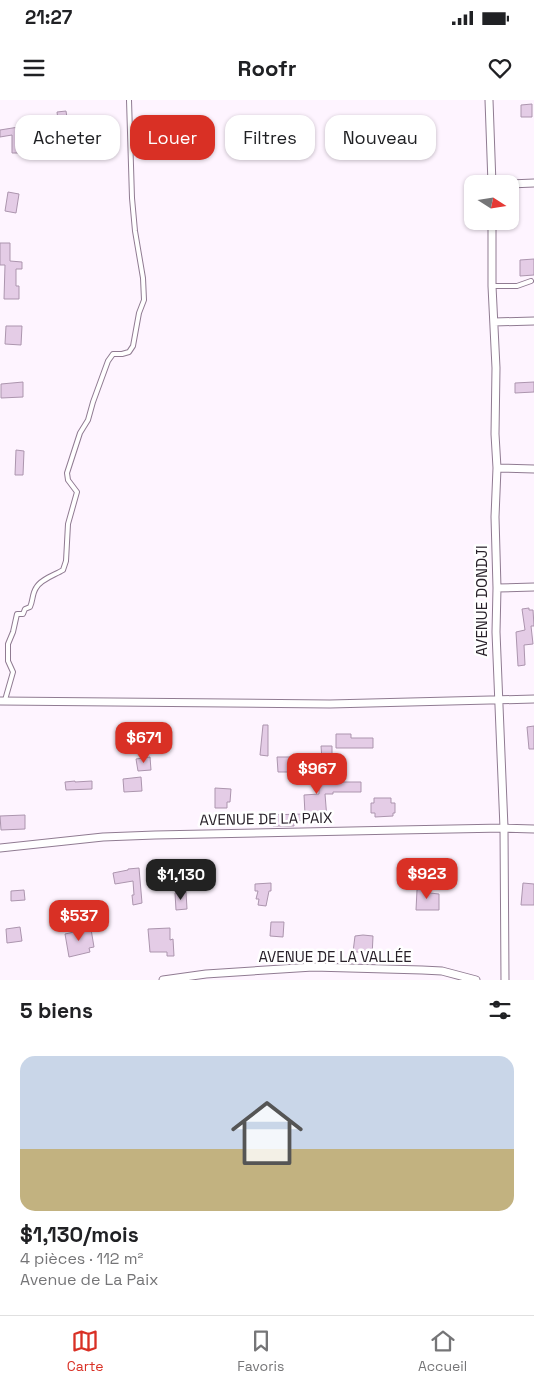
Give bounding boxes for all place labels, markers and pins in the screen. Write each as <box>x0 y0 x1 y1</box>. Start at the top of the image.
pin: $671 <box>114 722 174 764</box>
pin: $967 <box>287 752 347 795</box>
pin: $1,130 <box>140 858 222 901</box>
pin: $923 <box>397 858 457 900</box>
pin: $537 <box>49 900 109 942</box>

